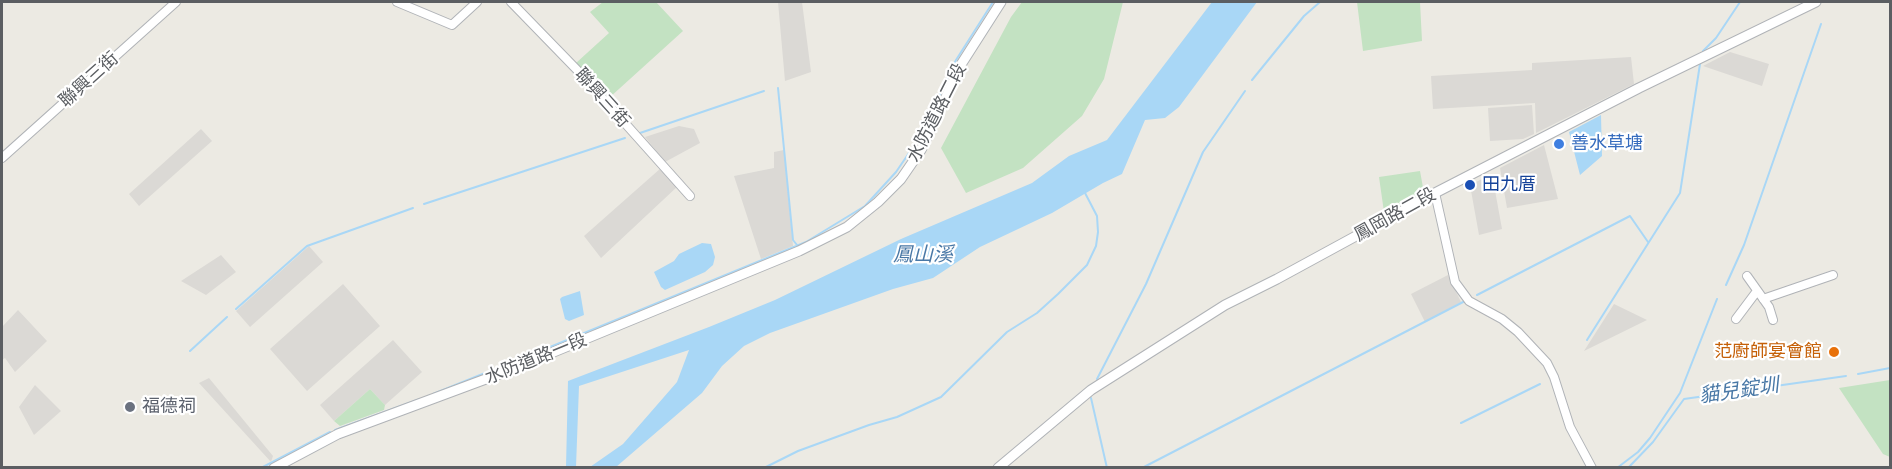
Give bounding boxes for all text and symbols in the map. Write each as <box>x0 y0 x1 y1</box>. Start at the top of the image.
street label: 聯興三街 <box>55 48 123 112</box>
street label: 水防道路二段 <box>903 60 971 166</box>
street label: 聯興三街 <box>570 64 634 132</box>
place label: 善水草塘 <box>1571 133 1643 155</box>
marker: 善水草塘 <box>1552 137 1566 151</box>
place label: 田九厝 <box>1482 174 1536 196</box>
marker: 田九厝 <box>1463 178 1477 192</box>
street label: 鳳岡路二段 <box>1350 184 1440 246</box>
water label: 鳳山溪 <box>893 243 953 267</box>
street label: 水防道路一段 <box>482 329 590 389</box>
place label: 范廚師宴會館 <box>1714 341 1822 363</box>
marker: 范廚師宴會館 <box>1827 345 1841 359</box>
water label: 貓兒錠圳 <box>1698 374 1780 408</box>
place label: 福德祠 <box>142 396 196 418</box>
marker: 福德祠 <box>123 400 137 414</box>

